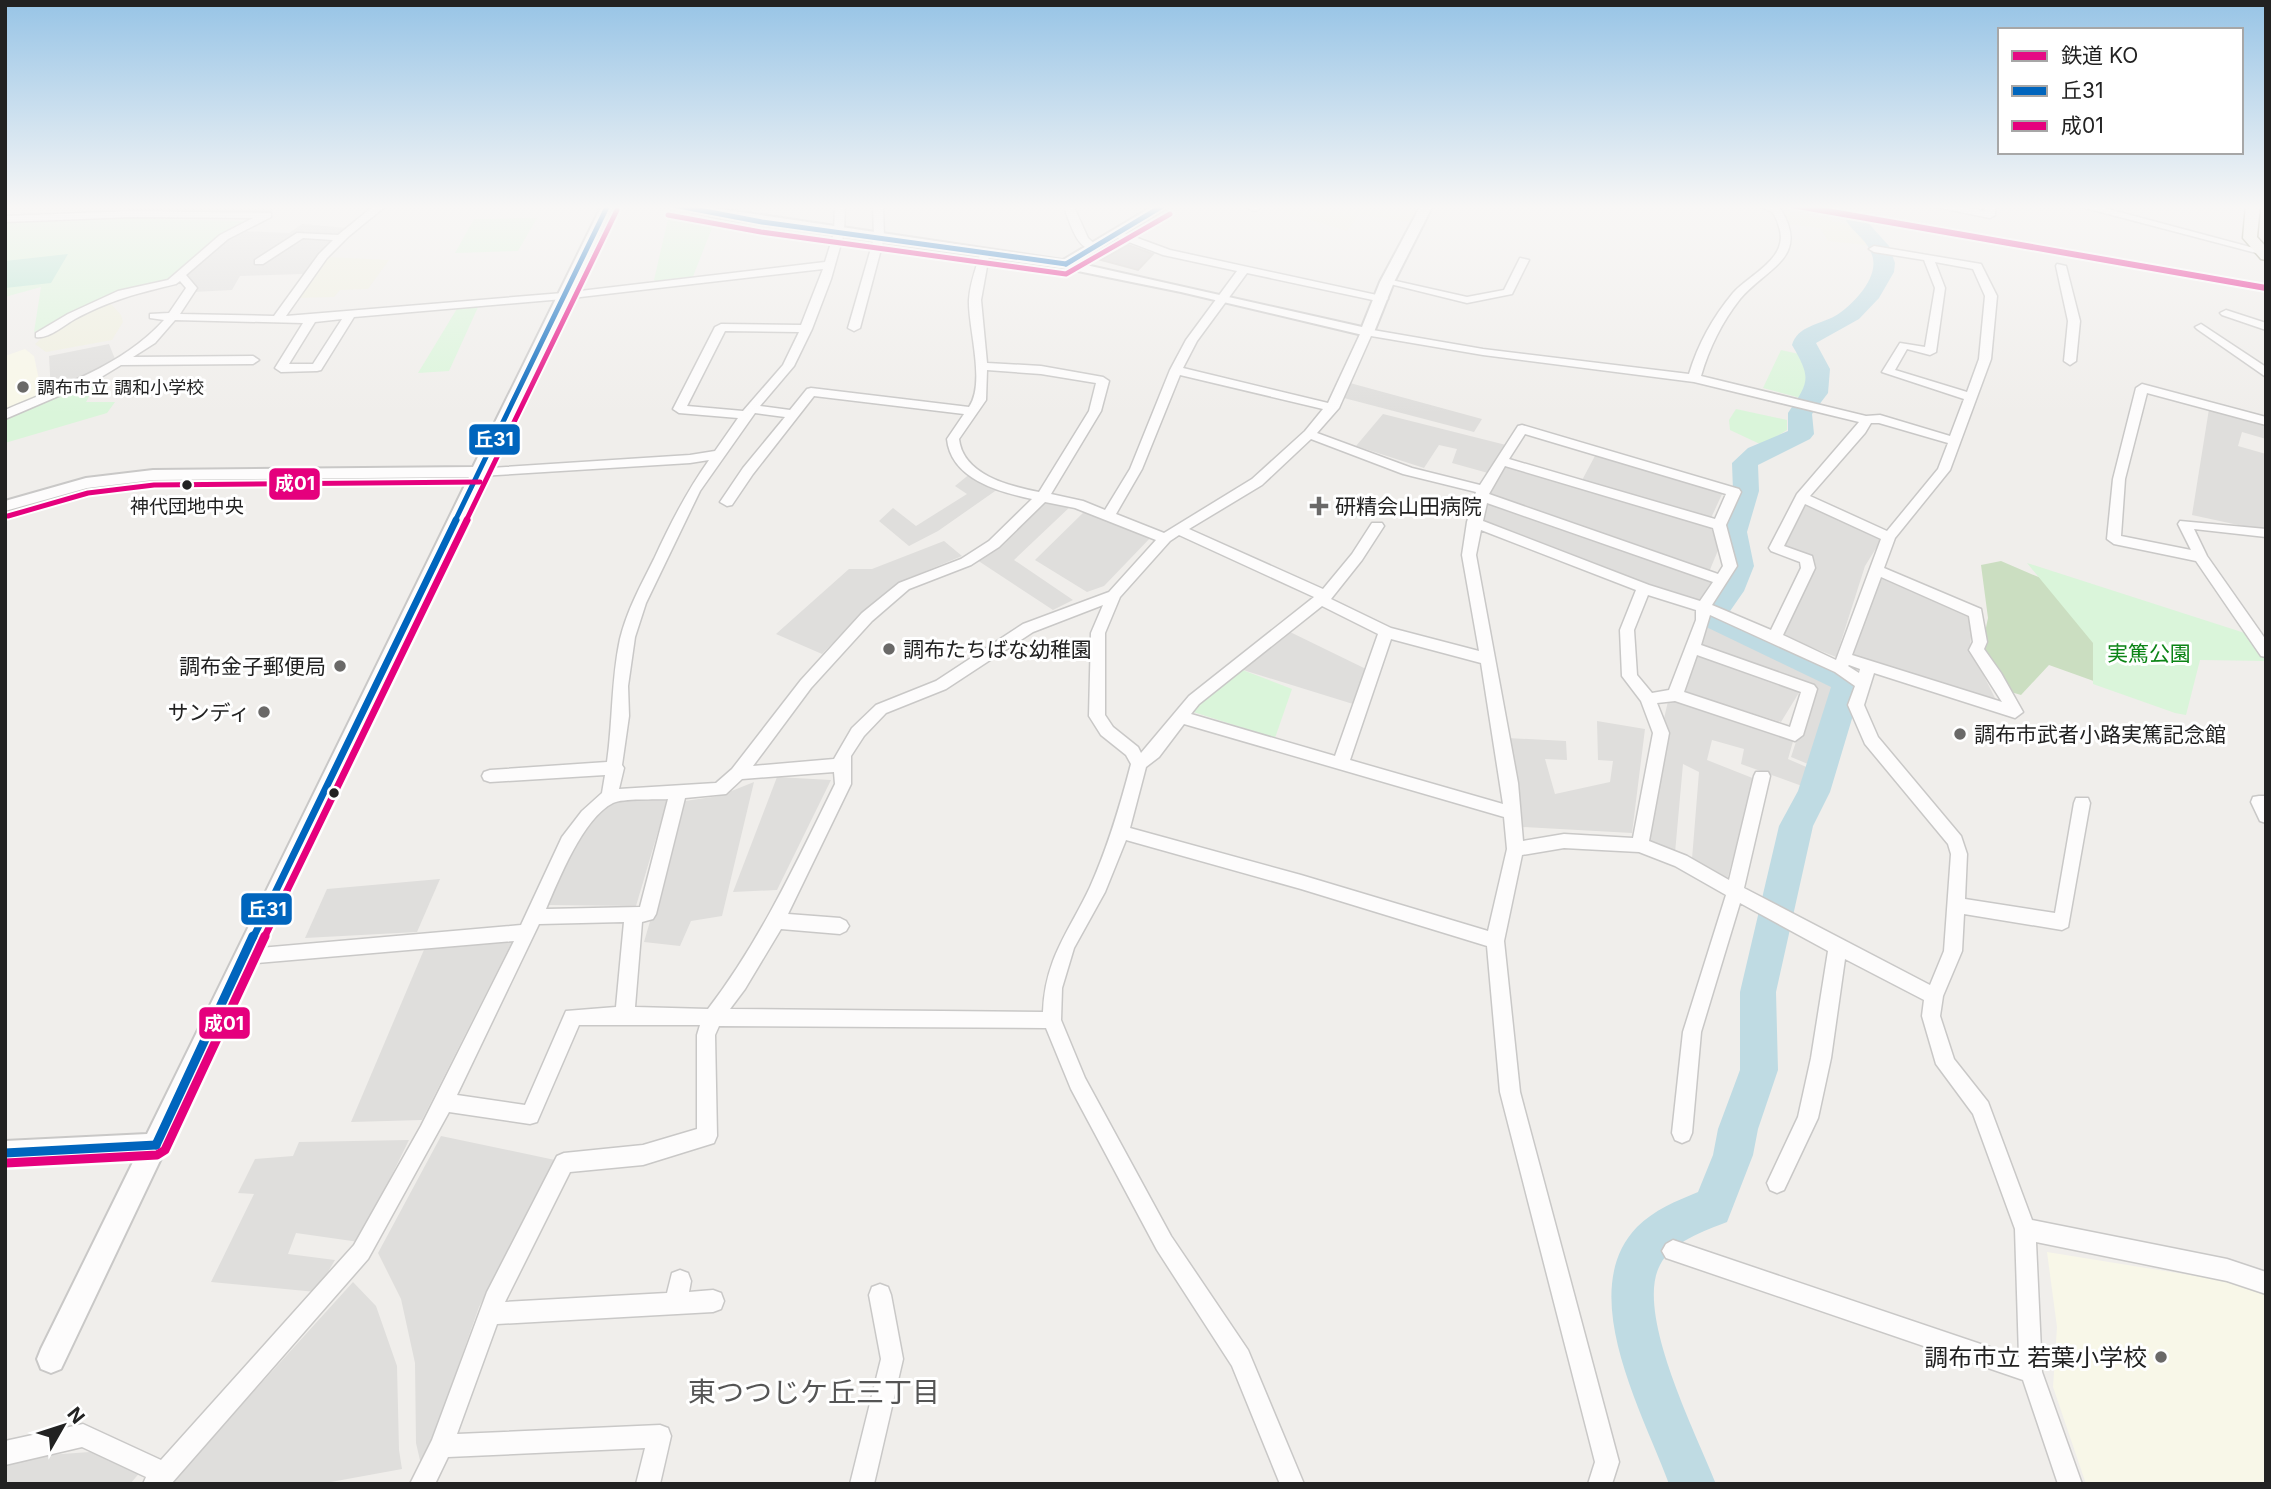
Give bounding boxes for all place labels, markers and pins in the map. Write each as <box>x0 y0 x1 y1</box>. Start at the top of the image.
place label: 調布市立 調和小学校 <box>37 377 204 398</box>
marker: 調布市立 調和小学校 <box>15 379 31 395</box>
marker: 神代団地中央 <box>180 478 194 492</box>
place label: 研精会山田病院 <box>1335 494 1482 519</box>
place label: 神代団地中央 <box>130 495 244 518</box>
marker: 研精会山田病院 <box>1309 496 1329 516</box>
place label: 調布たちばな幼稚園 <box>903 637 1092 662</box>
marker: 調布たちばな幼稚園 <box>881 641 897 657</box>
place label: 調布金子郵便局 <box>179 654 326 679</box>
marker: 調布金子郵便局 <box>332 658 348 674</box>
place label: サンディ <box>167 700 250 725</box>
marker: サンディ <box>256 704 272 720</box>
place label: 調布市武者小路実篤記念館 <box>1974 722 2226 747</box>
marker: 調布市武者小路実篤記念館 <box>1952 726 1968 742</box>
unlabelled marker <box>327 786 341 800</box>
place label: 調布市立 若葉小学校 <box>1924 1343 2147 1372</box>
marker: 調布市立 若葉小学校 <box>2153 1349 2169 1365</box>

